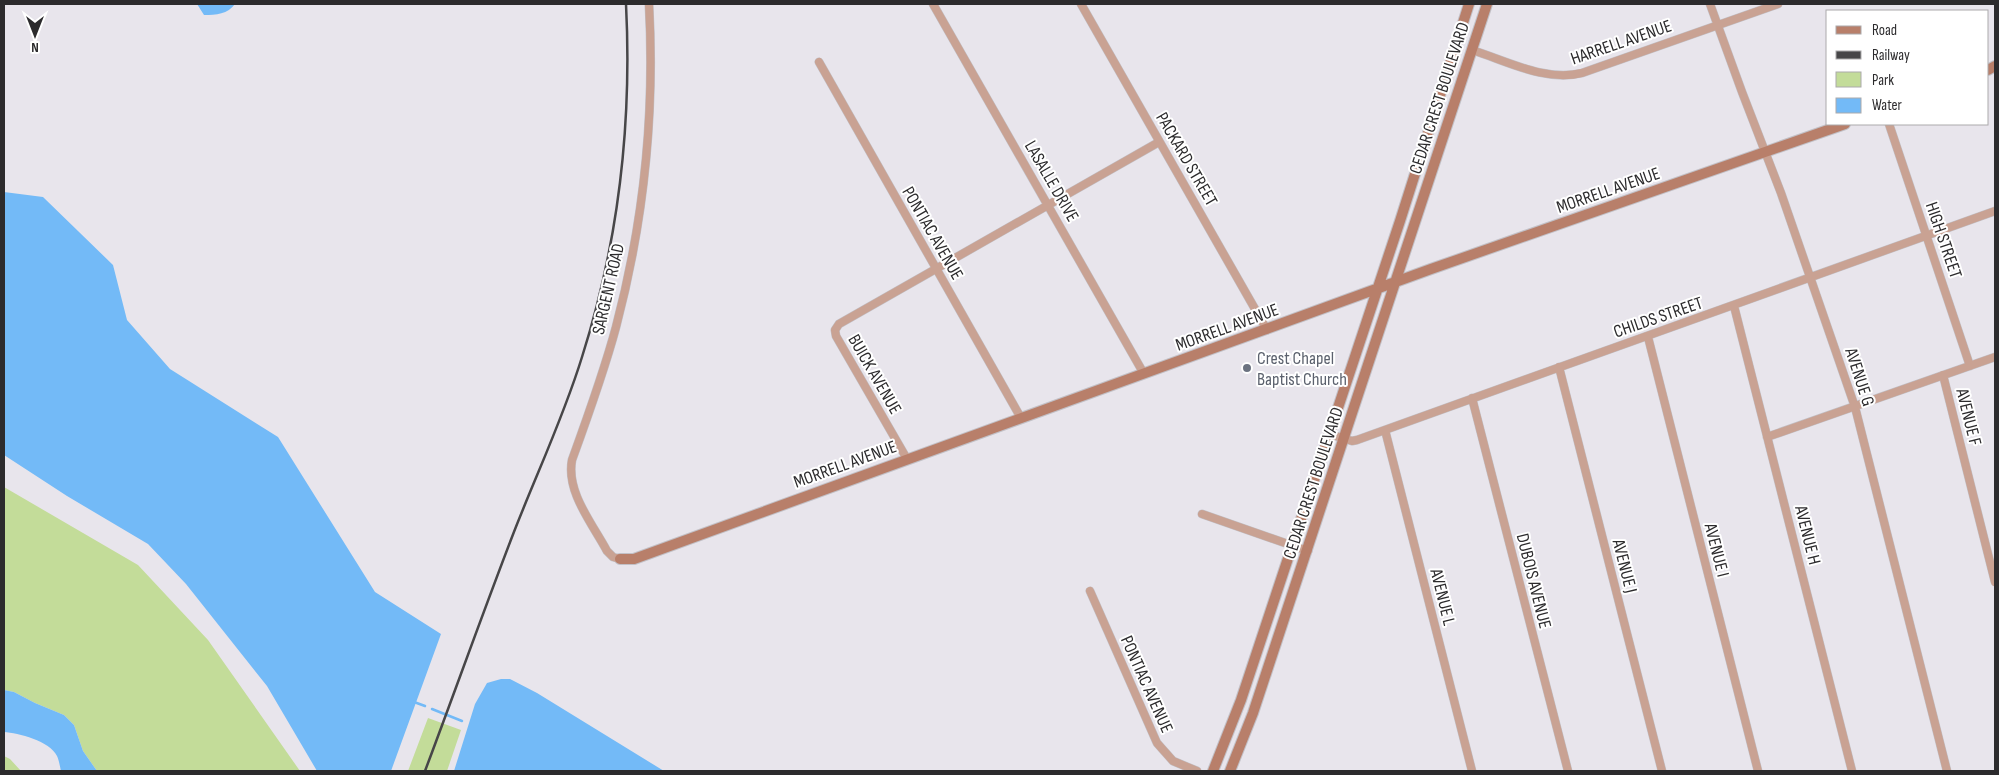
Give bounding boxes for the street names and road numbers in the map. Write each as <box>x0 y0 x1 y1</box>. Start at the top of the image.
street label: HARRELL AVENUE <box>1568 15 1674 70</box>
street label: CEDAR CREST BOULEVARD <box>1405 20 1474 177</box>
street label: PACKARD STREET <box>1151 109 1222 210</box>
street label: LASALLE DRIVE <box>1020 137 1083 225</box>
street label: MORRELL AVENUE <box>1554 163 1663 218</box>
street label: PONTIAC AVENUE <box>897 183 968 284</box>
street label: HIGH STREET <box>1921 199 1966 281</box>
street label: SARGENT ROAD <box>588 241 629 337</box>
street label: CHILDS STREET <box>1611 292 1705 343</box>
street label: MORRELL AVENUE <box>1173 299 1282 356</box>
street label: BUICK AVENUE <box>843 331 906 418</box>
street label: AVENUE G <box>1840 344 1879 409</box>
street label: AVENUE F <box>1951 385 1986 448</box>
street label: CEDAR CREST BOULEVARD <box>1279 405 1348 562</box>
street label: MORRELL AVENUE <box>791 436 900 493</box>
street label: AVENUE H <box>1790 502 1825 567</box>
street label: AVENUE I <box>1699 520 1733 579</box>
street label: DUBOIS AVENUE <box>1512 531 1555 631</box>
street label: AVENUE J <box>1607 536 1641 595</box>
street label: AVENUE L <box>1425 566 1460 628</box>
street label: PONTIAC AVENUE <box>1116 632 1177 736</box>

